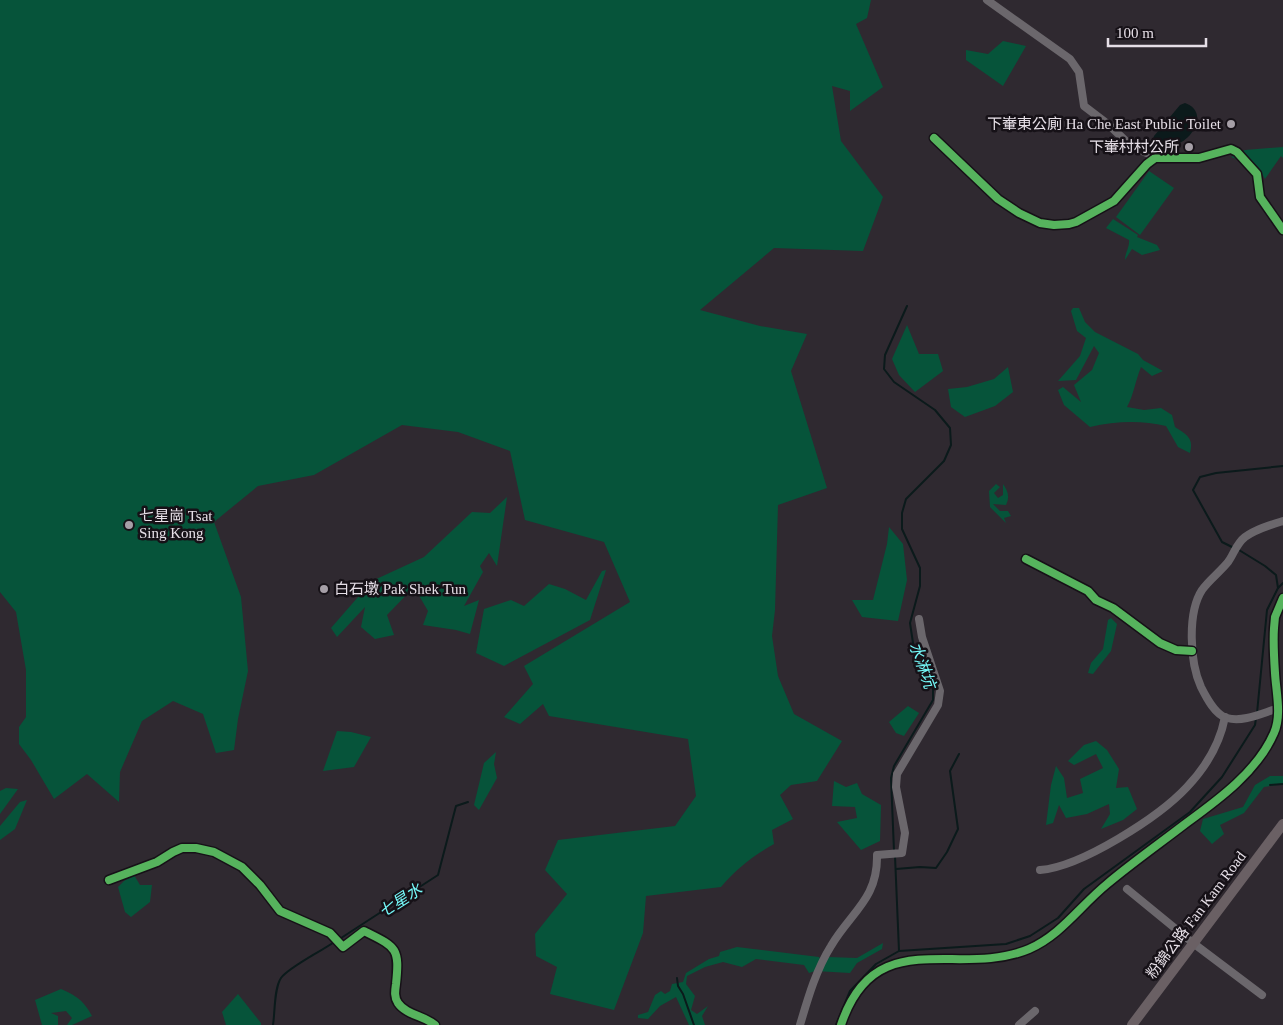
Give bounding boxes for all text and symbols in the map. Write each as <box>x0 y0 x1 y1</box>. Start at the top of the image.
scale bar <box>1108 15 1206 47</box>
text: 100 m <box>1116 25 1154 41</box>
place label: 下輋東公廁 Ha Che East Public Toilet <box>987 116 1222 132</box>
marker: 下輋東公廁 Ha Che East Public Toilet <box>1225 118 1237 130</box>
place label: 下輋村村公所 <box>1089 138 1179 155</box>
marker: 下輋村村公所 <box>1183 141 1195 153</box>
place label: 七星崗 Tsat Sing Kong <box>139 508 213 541</box>
marker: 七星崗 Tsat Sing Kong <box>123 519 135 531</box>
place label: 白石墩 Pak Shek Tun <box>334 580 467 597</box>
marker: 白石墩 Pak Shek Tun <box>318 583 330 595</box>
water label: 水淋坑 <box>906 640 939 693</box>
street label: 粉錦公路 Fan Kam Road <box>1143 848 1249 982</box>
water label: 七星水 <box>376 880 426 921</box>

